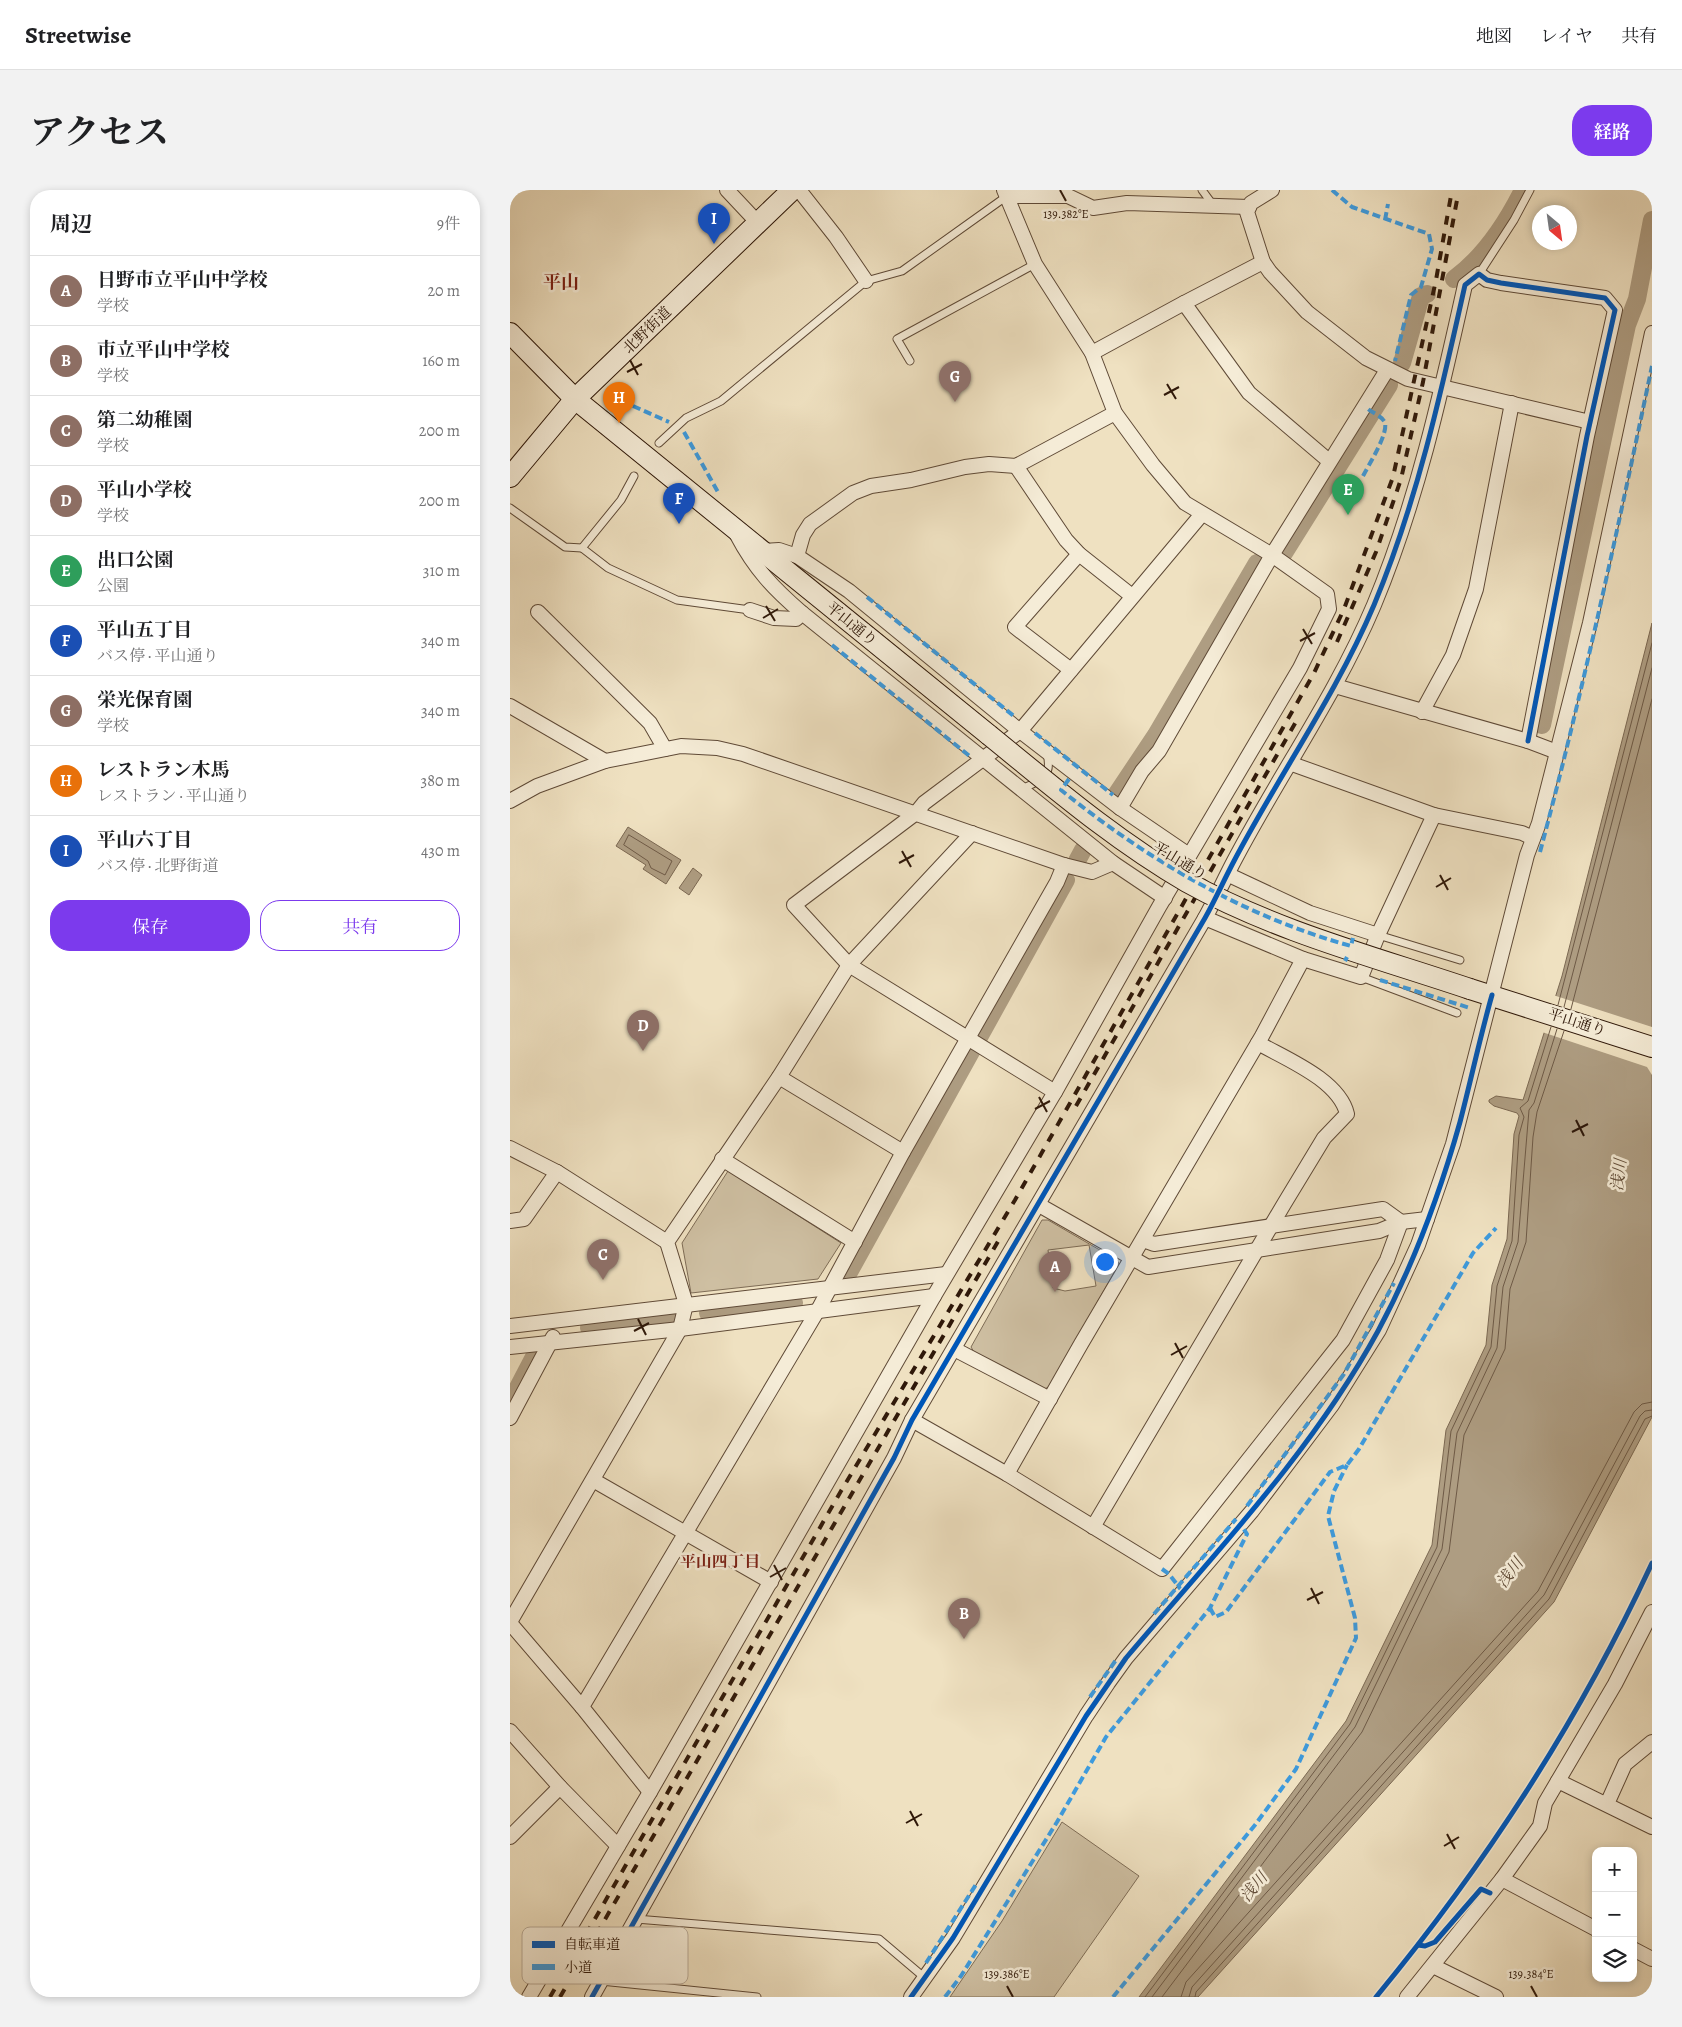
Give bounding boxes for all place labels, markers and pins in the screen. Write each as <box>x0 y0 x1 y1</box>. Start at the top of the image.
pin: I <box>698 203 730 244</box>
pin: G <box>939 361 971 402</box>
pin: H <box>603 382 635 423</box>
pin: E <box>1332 474 1364 515</box>
pin: F <box>663 483 695 524</box>
pin: D <box>627 1010 659 1051</box>
pin: C <box>587 1239 619 1280</box>
pin: A <box>1039 1251 1071 1292</box>
pin: B <box>948 1598 980 1639</box>

